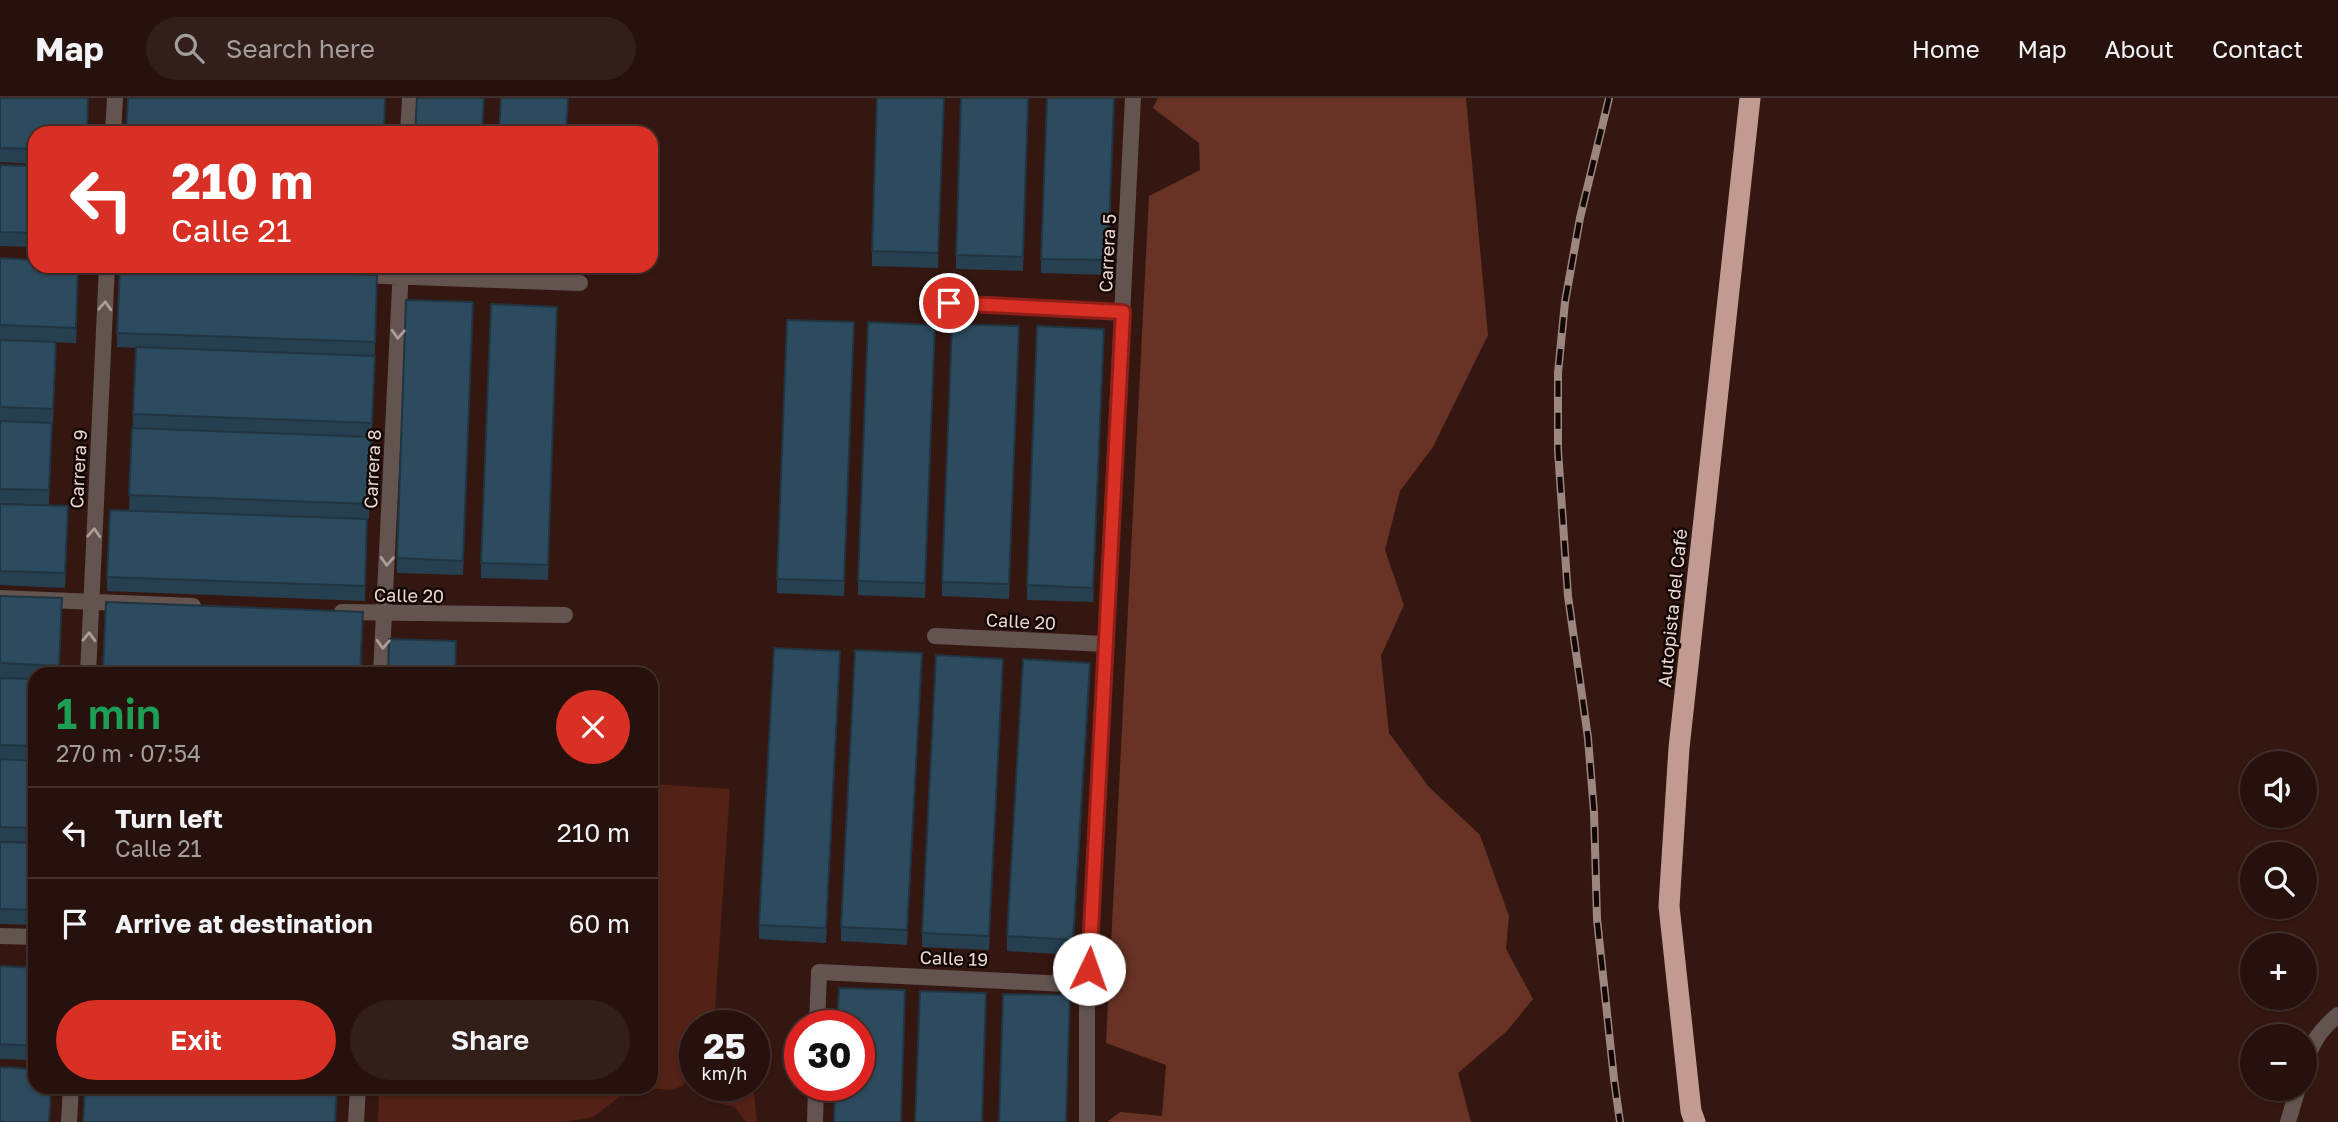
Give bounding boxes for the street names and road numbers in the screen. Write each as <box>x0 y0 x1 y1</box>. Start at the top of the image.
street label: Carrera 5 <box>1094 213 1120 293</box>
street label: Carrera 9 <box>65 429 91 509</box>
street label: Carrera 8 <box>359 429 385 509</box>
street label: Autopista del Café <box>1653 528 1691 688</box>
street label: Calle 20 <box>374 583 444 607</box>
street label: Calle 20 <box>985 608 1057 634</box>
street label: Calle 19 <box>919 946 989 970</box>

